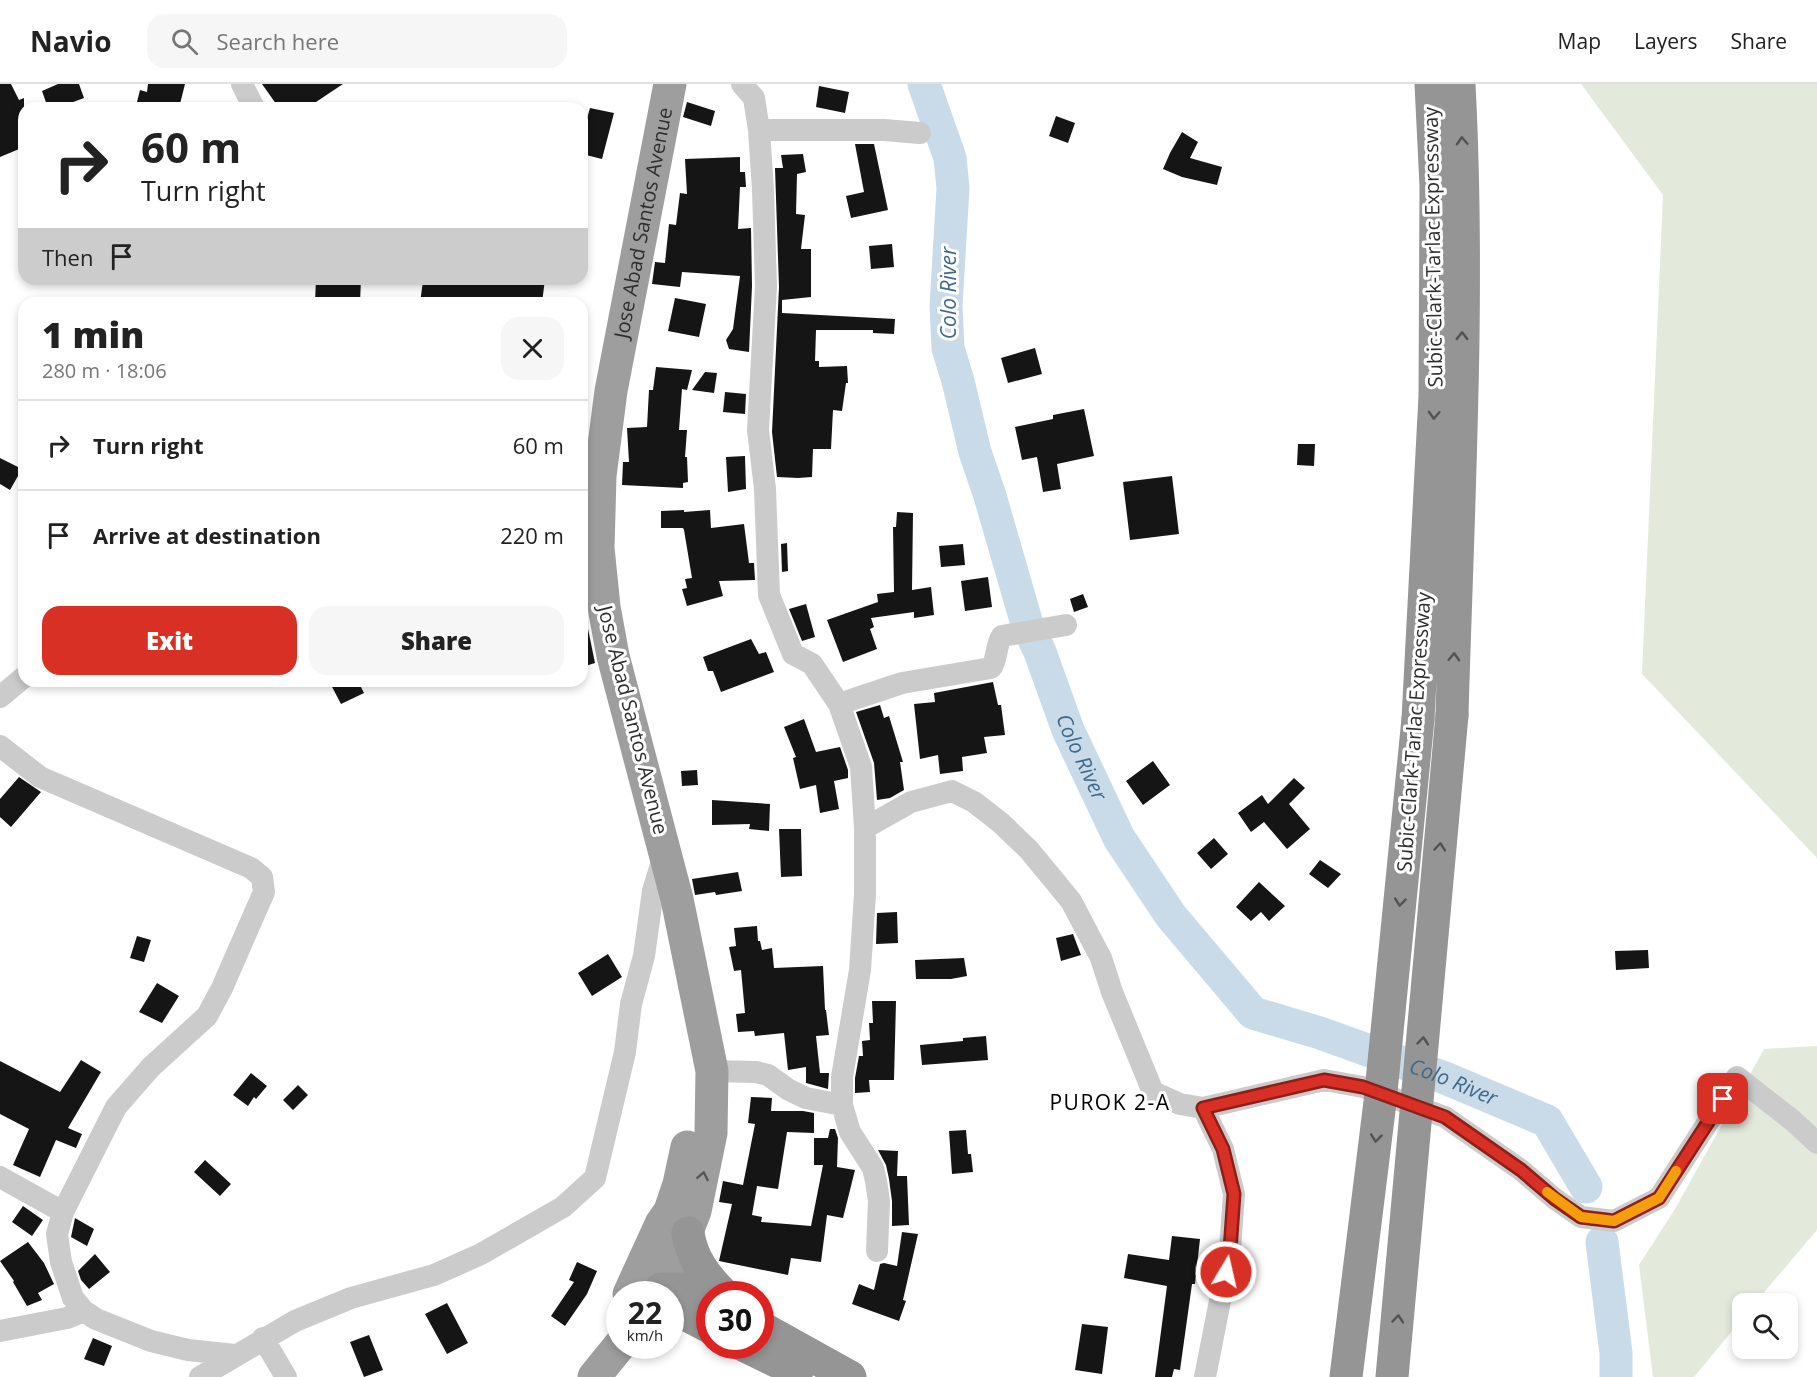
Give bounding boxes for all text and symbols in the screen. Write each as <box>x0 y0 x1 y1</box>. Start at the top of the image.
search box <box>147 14 567 68</box>
text: Navio <box>30 22 111 60</box>
icon: search <box>168 25 201 58</box>
text: Search here <box>216 26 339 56</box>
text: Map <box>1558 27 1601 55</box>
text: Layers <box>1634 27 1698 55</box>
text: Share <box>1731 27 1787 55</box>
street label: Jose Abad Santos Avenue <box>607 105 678 343</box>
street label: Subic-Clark-Tarlac Expressway <box>1417 106 1448 388</box>
text: 60 m <box>141 118 241 175</box>
icon: right <box>42 126 120 204</box>
one-way arrow <box>1455 137 1468 146</box>
text: Turn right <box>141 172 266 209</box>
icon: arrive <box>105 240 138 273</box>
text: Then <box>42 242 93 272</box>
water label: Colo River <box>934 246 962 339</box>
text: 1 min <box>42 310 144 359</box>
button: close <box>501 317 564 380</box>
one-way arrow <box>1456 332 1468 341</box>
text: 280 m · 18:06 <box>42 357 167 384</box>
one-way arrow <box>1428 411 1441 420</box>
icon: right <box>42 429 75 462</box>
text: Turn right <box>93 430 204 460</box>
text: 60 m <box>513 430 564 460</box>
icon: arrive <box>42 519 75 552</box>
text: Arrive at destination <box>93 520 321 550</box>
text: 220 m <box>500 520 564 550</box>
street label: Subic-Clark-Tarlac Expressway <box>1390 590 1437 873</box>
street label: Jose Abad Santos Avenue <box>592 601 675 837</box>
button: Exit <box>42 606 297 675</box>
button: Share <box>309 606 564 675</box>
one-way arrow <box>1447 652 1460 661</box>
water label: Colo River <box>1050 710 1115 805</box>
one-way arrow <box>1433 842 1446 851</box>
one-way arrow <box>1394 898 1407 907</box>
one-way arrow <box>1416 1036 1429 1045</box>
water label: Colo River <box>1406 1051 1503 1112</box>
pin <box>1697 1073 1748 1124</box>
icon: arrive <box>1706 1082 1739 1115</box>
district label: PUROK 2-A <box>1049 1088 1171 1116</box>
one-way arrow <box>1370 1134 1382 1143</box>
one-way arrow <box>696 1171 709 1181</box>
position arrow <box>1194 1240 1258 1304</box>
speed limit sign: 30 <box>696 1281 774 1359</box>
text: 22 <box>628 1292 662 1333</box>
map controls <box>1732 1293 1798 1359</box>
button: search <box>1732 1293 1798 1359</box>
one-way arrow <box>1391 1314 1404 1323</box>
text: km/h <box>627 1325 663 1345</box>

